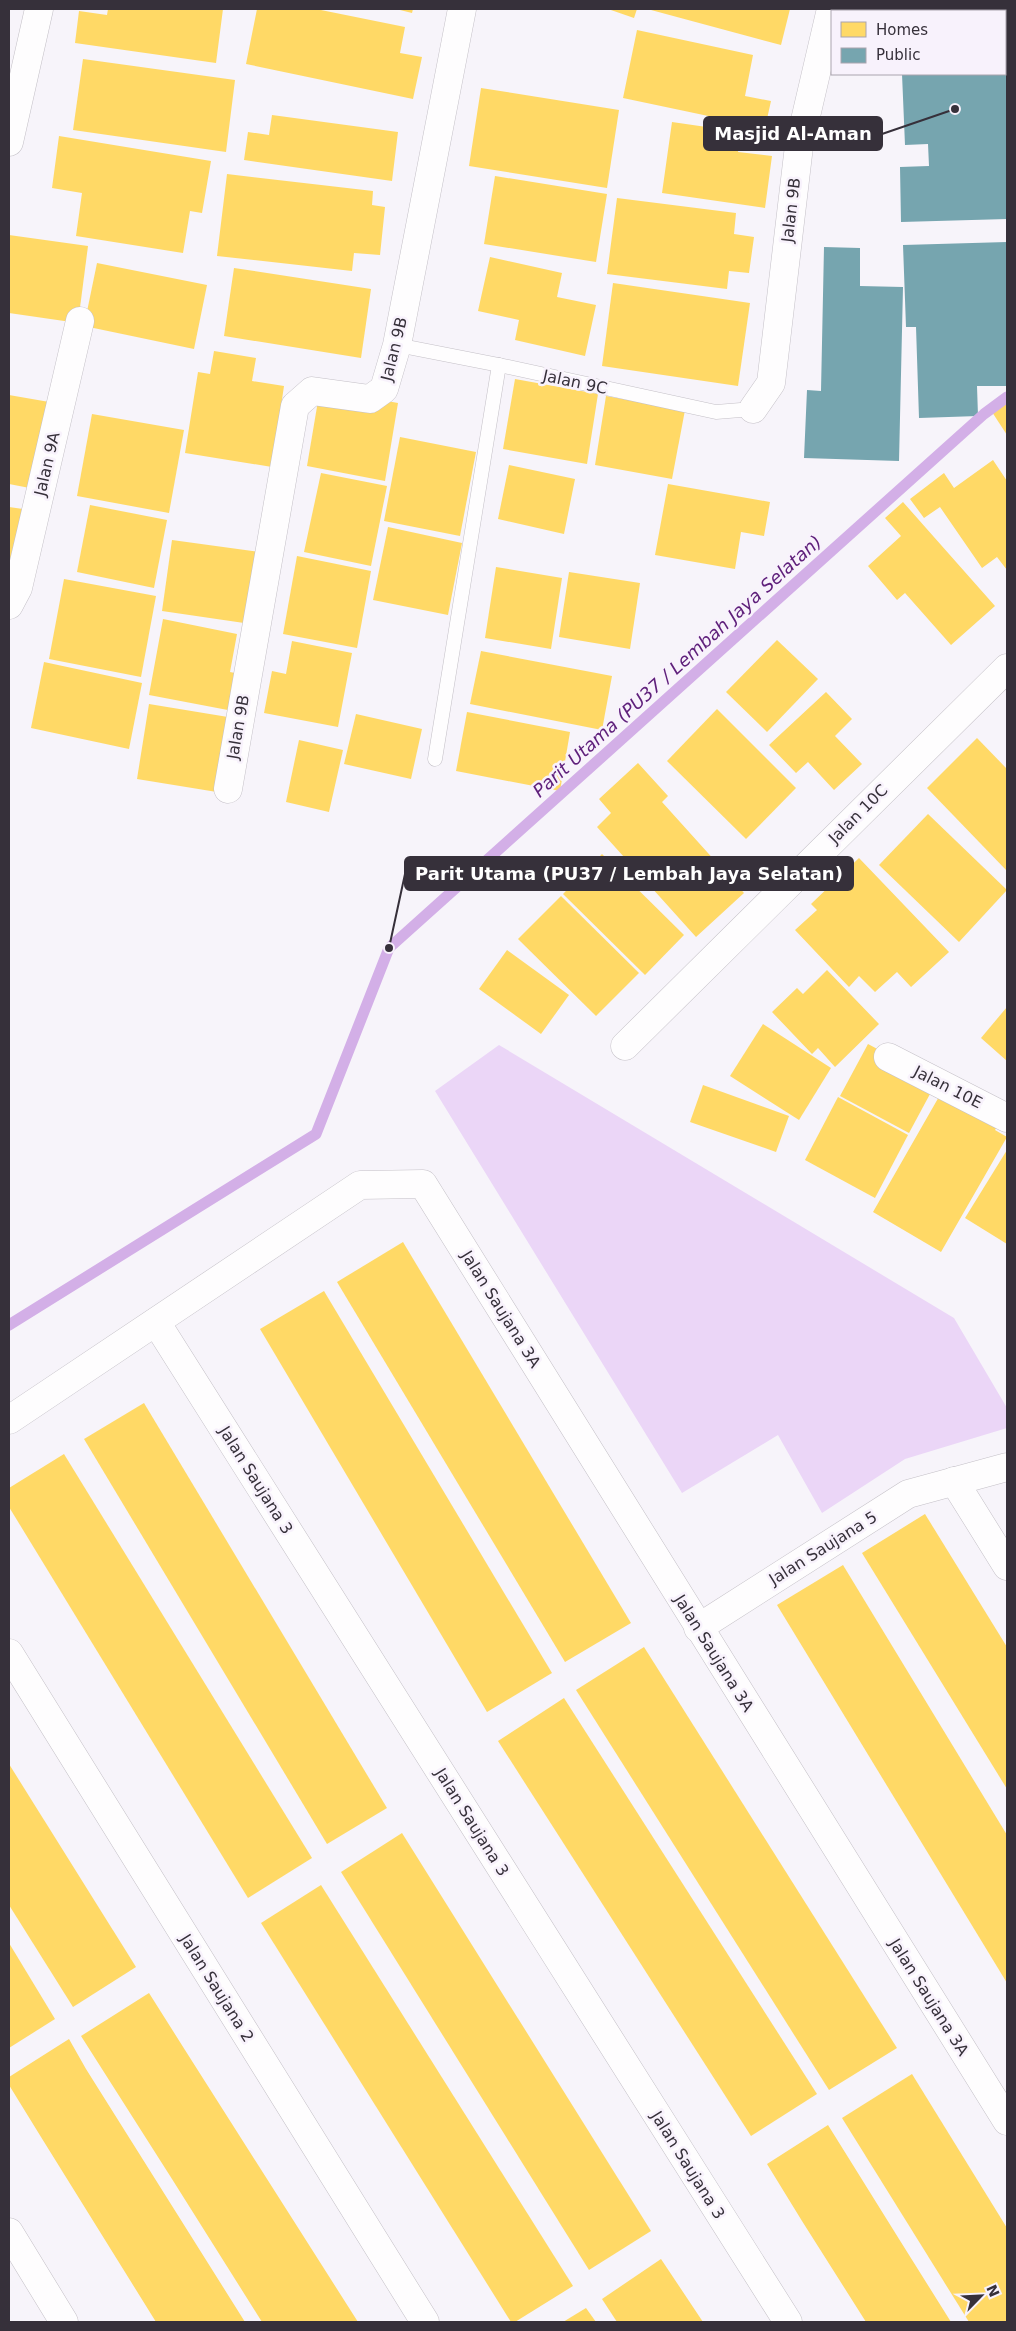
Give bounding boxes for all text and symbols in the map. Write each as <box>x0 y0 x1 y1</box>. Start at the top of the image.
legend <box>831 10 1006 75</box>
text: Homes <box>876 21 928 39</box>
text: Public <box>876 46 920 64</box>
callout: Masjid Al-Aman <box>704 117 882 150</box>
text: Masjid Al-Aman <box>714 123 872 144</box>
street label: Jalan 9B <box>777 177 804 244</box>
street label: Jalan 9B <box>377 315 411 384</box>
street label: Jalan 9C <box>540 366 609 398</box>
street label: Jalan 9A <box>30 430 64 499</box>
water label: Parit Utama (PU37 / Lembah Jaya Selatan) <box>528 531 826 801</box>
street label: Jalan 9B <box>223 693 253 762</box>
street label: Jalan 10C <box>824 781 891 848</box>
callout: Parit Utama (PU37 / Lembah Jaya Selatan) <box>405 857 853 890</box>
text: Parit Utama (PU37 / Lembah Jaya Selatan) <box>415 863 843 884</box>
street label: Jalan 10E <box>910 1061 985 1112</box>
street label: Jalan Saujana 3A <box>457 1246 545 1371</box>
street label: Jalan Saujana 3 <box>215 1422 297 1537</box>
street label: Jalan Saujana 5 <box>765 1507 880 1589</box>
street label: Jalan Saujana 3A <box>670 1590 758 1715</box>
street label: Jalan Saujana 3 <box>431 1764 513 1879</box>
street label: Jalan Saujana 2 <box>176 1930 258 2045</box>
street label: Jalan Saujana 3A <box>885 1934 973 2059</box>
street label: Jalan Saujana 3 <box>647 2107 729 2222</box>
north arrow <box>956 2271 1006 2321</box>
text: N <box>983 2282 1003 2299</box>

